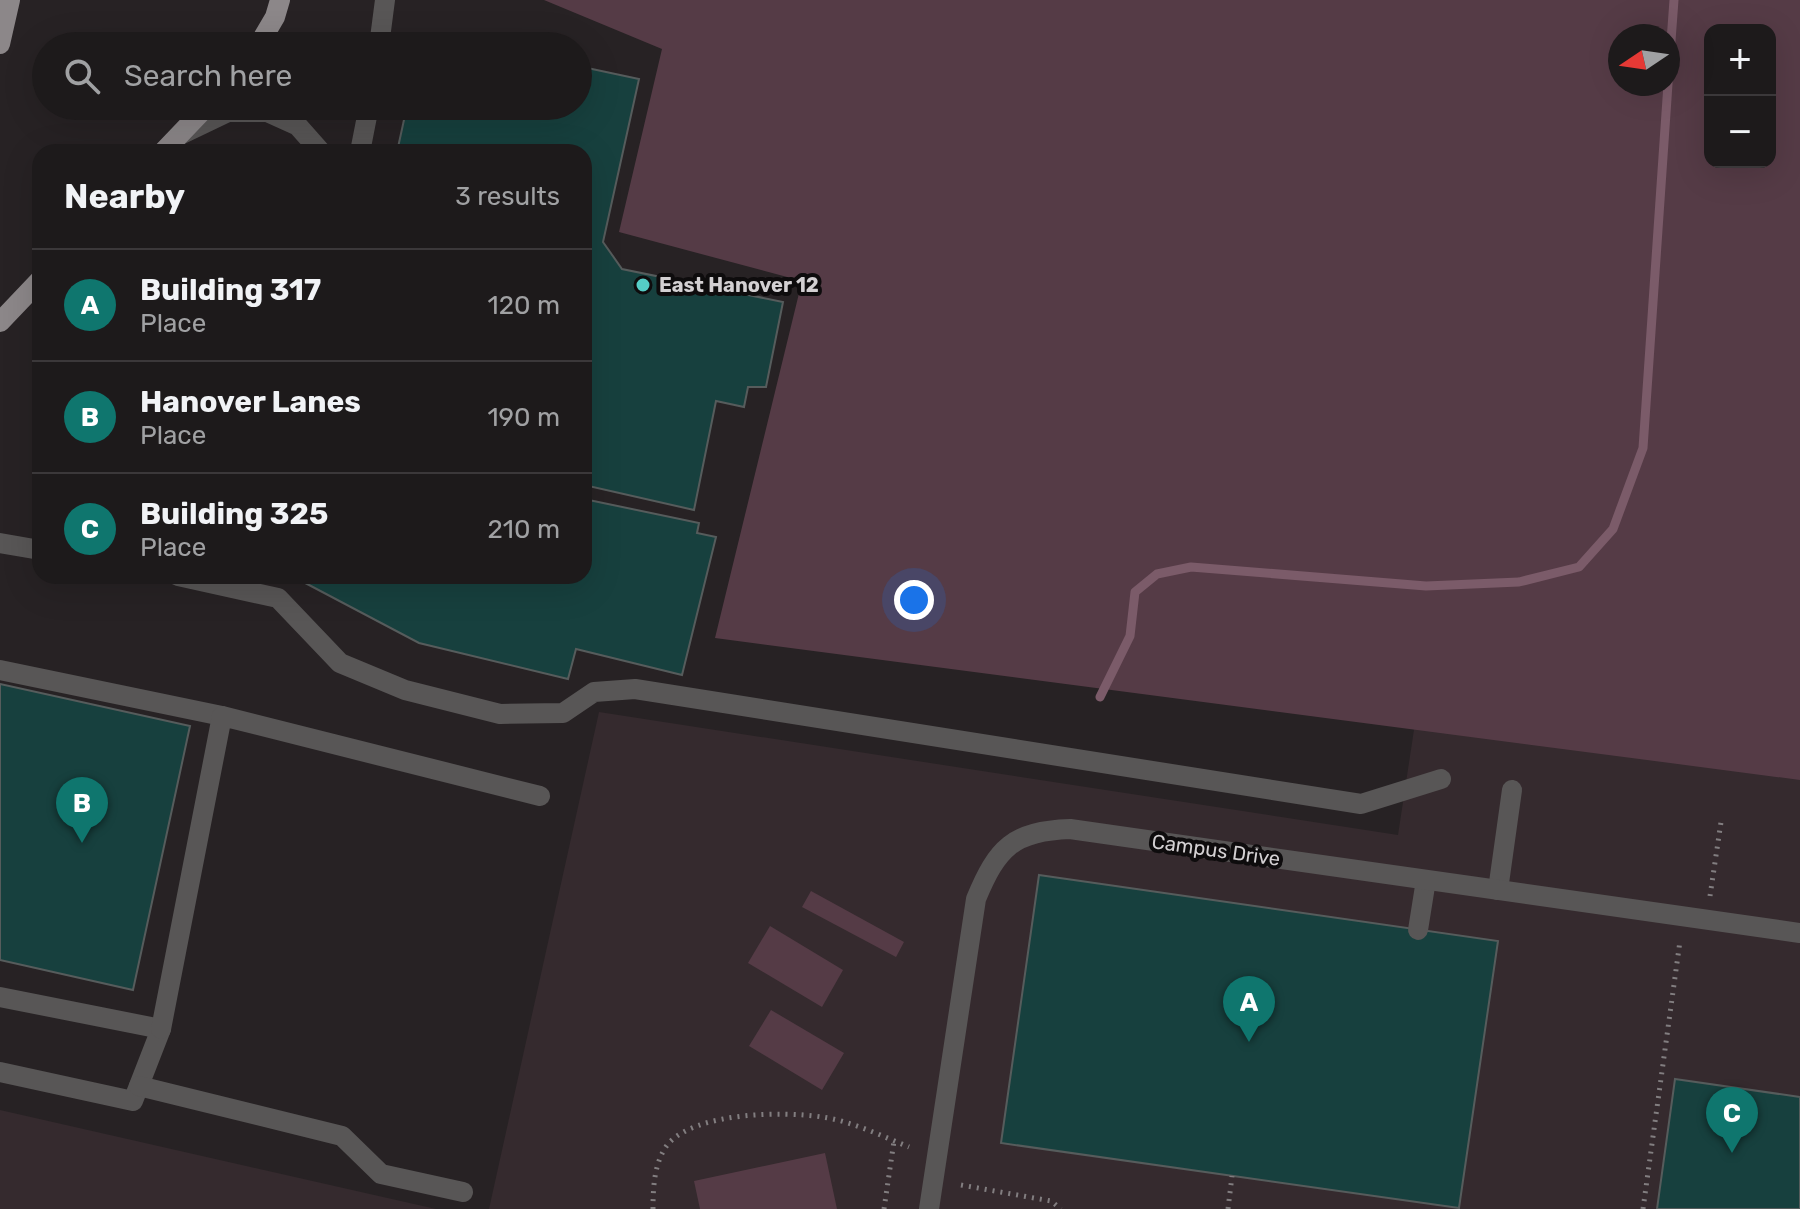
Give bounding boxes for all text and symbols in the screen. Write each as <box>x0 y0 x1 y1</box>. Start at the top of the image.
north arrow <box>1608 24 1680 96</box>
map controls <box>1704 24 1776 168</box>
button: + <box>1704 24 1776 96</box>
search box <box>32 32 592 120</box>
icon: search <box>60 54 104 98</box>
text: Search here <box>124 58 292 94</box>
button: − <box>1704 96 1776 168</box>
text: Nearby <box>64 176 185 217</box>
text: 3 results <box>455 181 560 212</box>
text: Building 317 <box>140 272 321 308</box>
place label: East Hanover 12 <box>659 273 819 297</box>
marker: East Hanover 12 <box>634 276 652 294</box>
text: A <box>81 290 99 321</box>
text: 120 m <box>488 290 560 321</box>
text: Place <box>140 308 206 339</box>
text: Hanover Lanes <box>140 384 361 420</box>
text: B <box>81 402 99 433</box>
text: 190 m <box>487 402 560 433</box>
text: Place <box>140 420 206 451</box>
text: Building 325 <box>140 496 328 532</box>
text: C <box>81 514 99 545</box>
text: 210 m <box>488 514 560 545</box>
text: Place <box>140 532 206 563</box>
your location <box>894 580 934 620</box>
pin: B <box>56 777 108 843</box>
street label: Campus Drive <box>1150 829 1282 871</box>
pin: A <box>1223 976 1275 1042</box>
pin: C <box>1706 1087 1758 1153</box>

